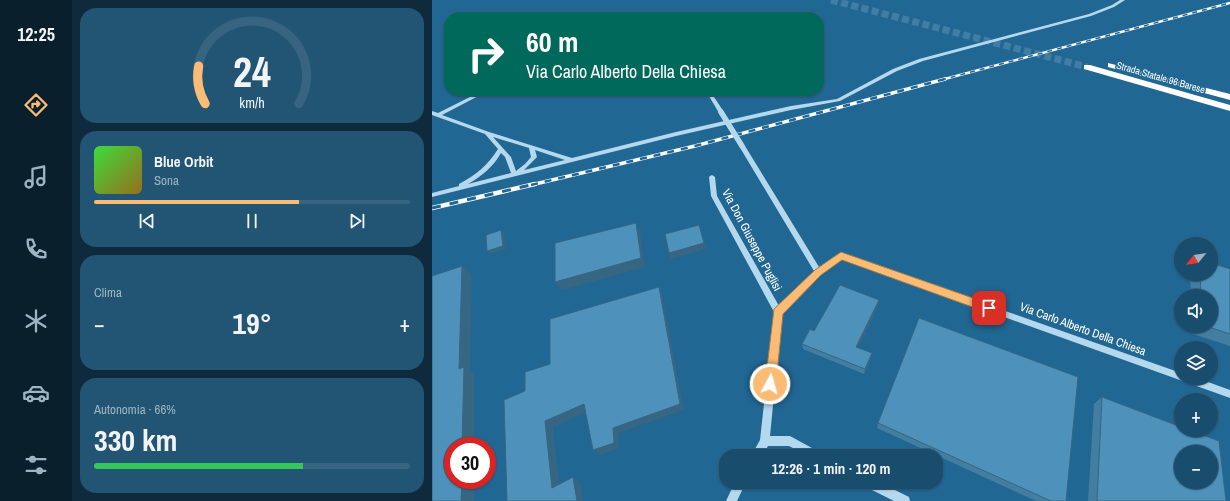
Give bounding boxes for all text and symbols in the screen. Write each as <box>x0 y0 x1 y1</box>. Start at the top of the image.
text: 12:25 <box>17 22 55 47</box>
text: 60 m <box>526 23 578 61</box>
icon: right <box>460 28 512 80</box>
text: 24 <box>233 43 271 99</box>
text: Via Carlo Alberto Della Chiesa <box>526 59 726 84</box>
street label: Strada Statale 96 Barese <box>1115 59 1207 96</box>
icon: directions <box>22 91 50 119</box>
text: km/h <box>239 92 265 111</box>
text: Blue Orbit <box>154 151 213 172</box>
icon: music <box>22 163 50 191</box>
text: Sona <box>154 172 179 189</box>
street label: Via Don Giuseppe Puglisi <box>718 186 786 294</box>
icon: previous <box>136 210 158 232</box>
icon: pause <box>241 210 263 232</box>
icon: next <box>346 210 368 232</box>
icon: phone <box>22 235 50 263</box>
north arrow <box>1174 237 1218 281</box>
map controls <box>1174 237 1218 489</box>
text: Clima <box>94 284 122 301</box>
button: sound <box>1174 289 1218 333</box>
pin <box>972 291 1006 325</box>
icon: arrive <box>978 297 1000 319</box>
street label: Via Carlo Alberto Della Chiesa <box>1018 299 1149 359</box>
text: 19° <box>232 303 272 343</box>
icon: climate <box>22 307 50 335</box>
text: − <box>94 309 105 339</box>
text: + <box>399 309 410 339</box>
button: layers <box>1174 341 1218 385</box>
position arrow <box>749 363 791 405</box>
icon: car <box>22 379 50 407</box>
button: + <box>1174 393 1218 437</box>
text: Autonomia · 66% <box>94 401 176 418</box>
text: 330 km <box>94 420 177 460</box>
speed limit sign: 30 <box>444 437 496 489</box>
button: − <box>1174 445 1218 489</box>
icon: filters <box>22 451 50 479</box>
text: 12:26 · 1 min · 120 m <box>772 458 890 479</box>

